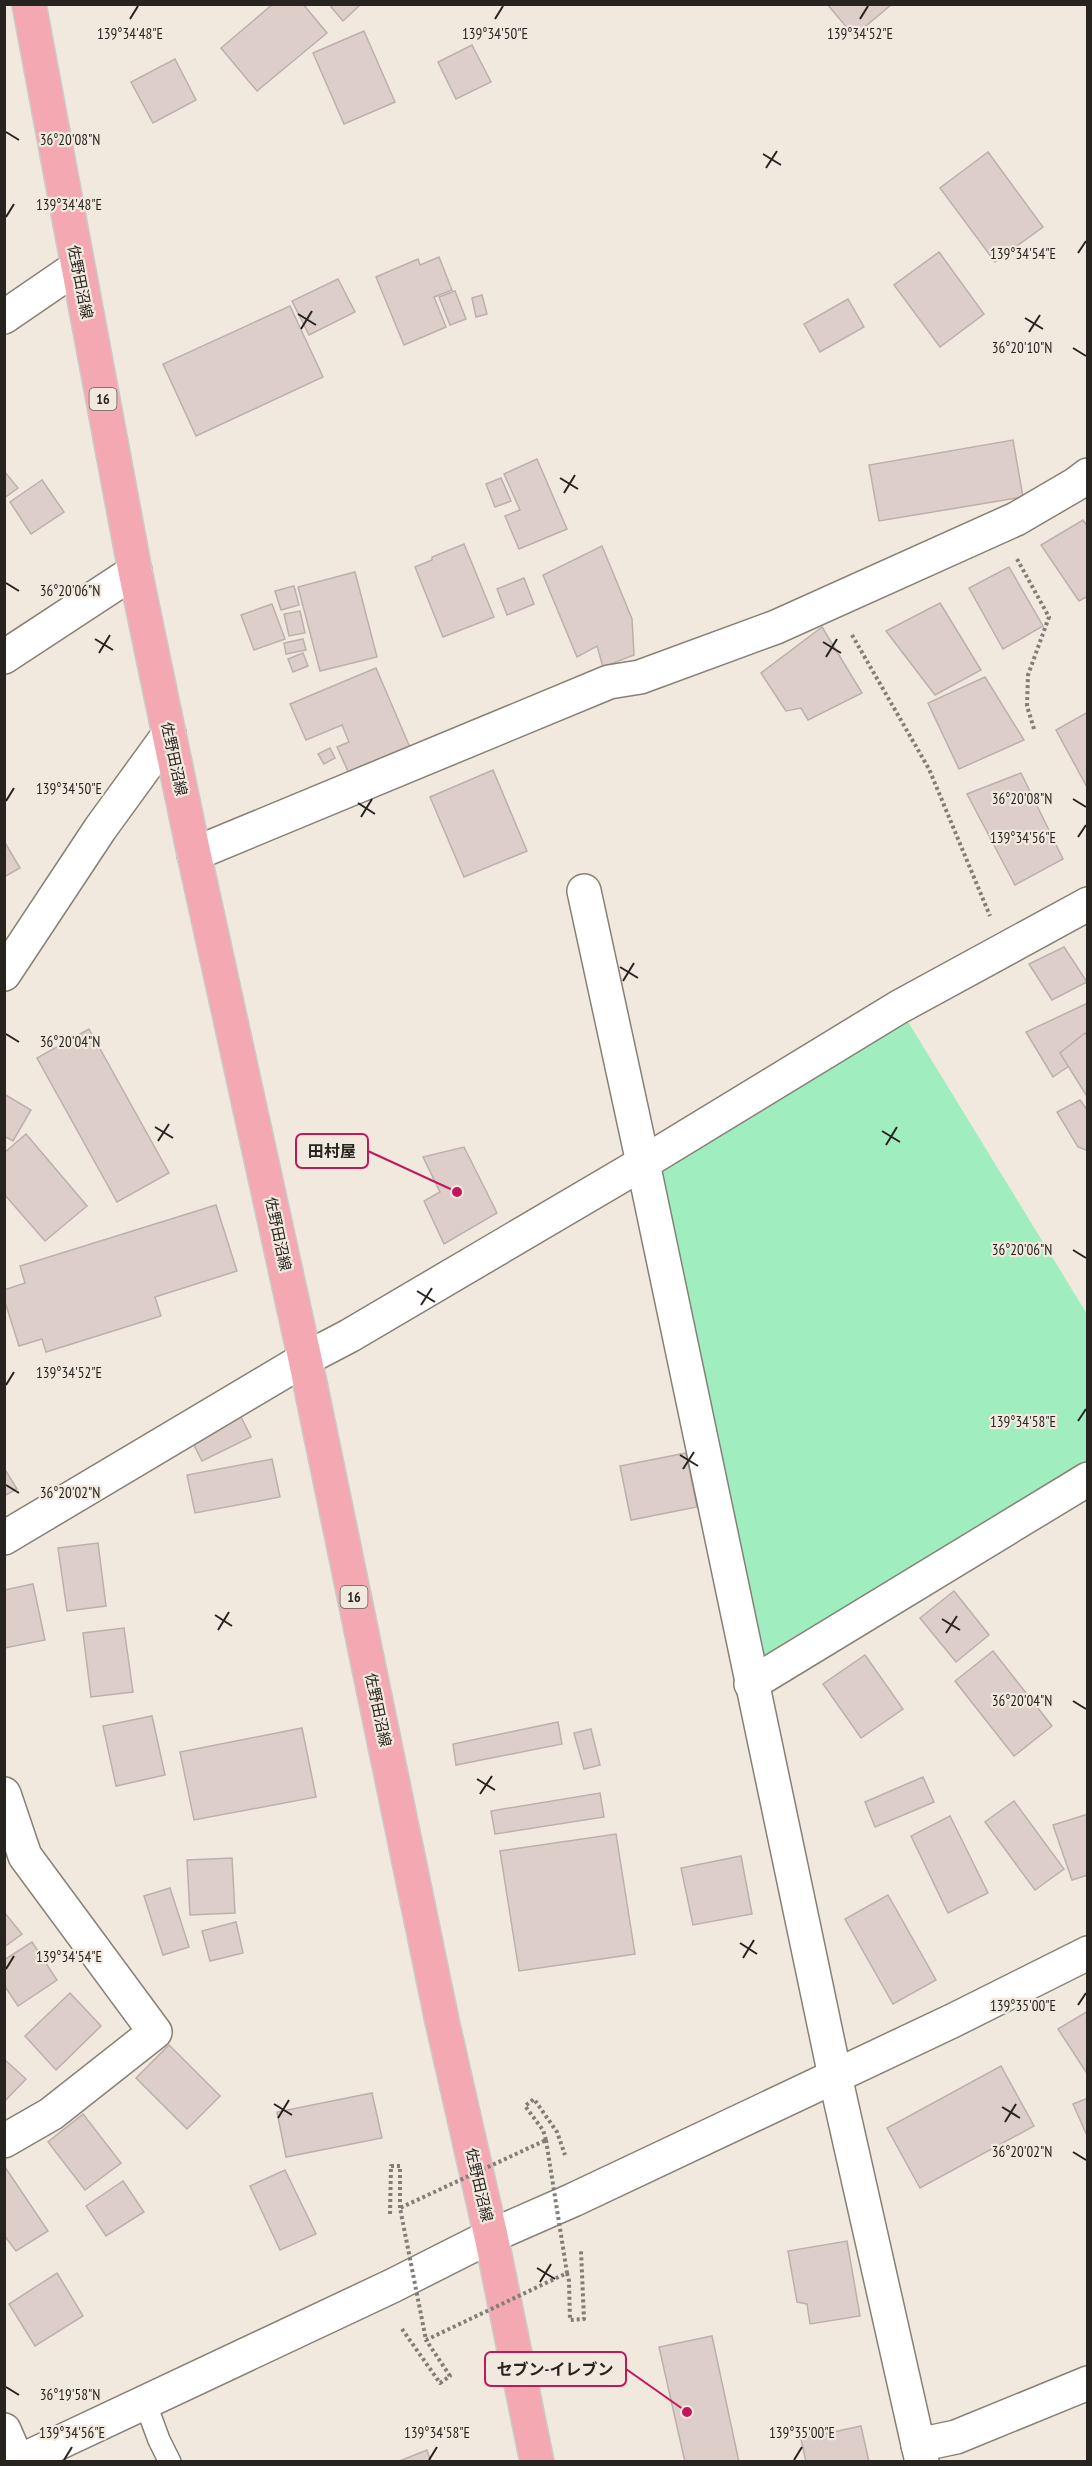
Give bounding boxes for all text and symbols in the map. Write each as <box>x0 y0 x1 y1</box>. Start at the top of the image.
text: 139°34'48"E <box>97 24 163 43</box>
text: 139°34'50"E <box>462 24 528 43</box>
text: 139°34'52"E <box>827 24 893 43</box>
text: 36°20'08"N <box>40 130 100 149</box>
text: 139°34'48"E <box>36 195 102 214</box>
street label: 佐野田沼線 <box>64 243 97 321</box>
text: 139°34'54"E <box>990 244 1056 263</box>
text: 36°20'10"N <box>992 338 1052 357</box>
road number: 16 <box>90 388 116 410</box>
text: 36°20'06"N <box>40 581 100 600</box>
street label: 佐野田沼線 <box>157 720 192 798</box>
text: 139°34'50"E <box>36 779 102 798</box>
text: 36°20'08"N <box>992 789 1052 808</box>
text: 139°34'56"E <box>990 828 1056 847</box>
text: 36°20'04"N <box>40 1032 100 1051</box>
callout: 田村屋 <box>296 1134 368 1168</box>
text: 田村屋 <box>308 1141 356 1161</box>
street label: 佐野田沼線 <box>261 1195 296 1273</box>
text: 36°20'06"N <box>992 1240 1052 1259</box>
text: 139°34'52"E <box>36 1363 102 1382</box>
text: 139°34'58"E <box>990 1412 1056 1431</box>
text: 36°20'02"N <box>40 1483 100 1502</box>
road number: 16 <box>340 1586 368 1608</box>
street label: 佐野田沼線 <box>361 1671 396 1749</box>
text: 36°20'04"N <box>992 1691 1052 1710</box>
text: 139°34'54"E <box>36 1947 102 1966</box>
text: 139°35'00"E <box>990 1996 1056 2015</box>
text: 36°20'02"N <box>992 2142 1052 2161</box>
street label: 佐野田沼線 <box>462 2146 497 2224</box>
callout: セブン-イレブン <box>485 2352 626 2386</box>
text: セブン-イレブン <box>497 2359 613 2379</box>
text: 36°19'58"N <box>40 2385 100 2404</box>
text: 139°34'56"E <box>39 2423 105 2442</box>
text: 139°34'58"E <box>404 2423 470 2442</box>
text: 139°35'00"E <box>769 2423 835 2442</box>

